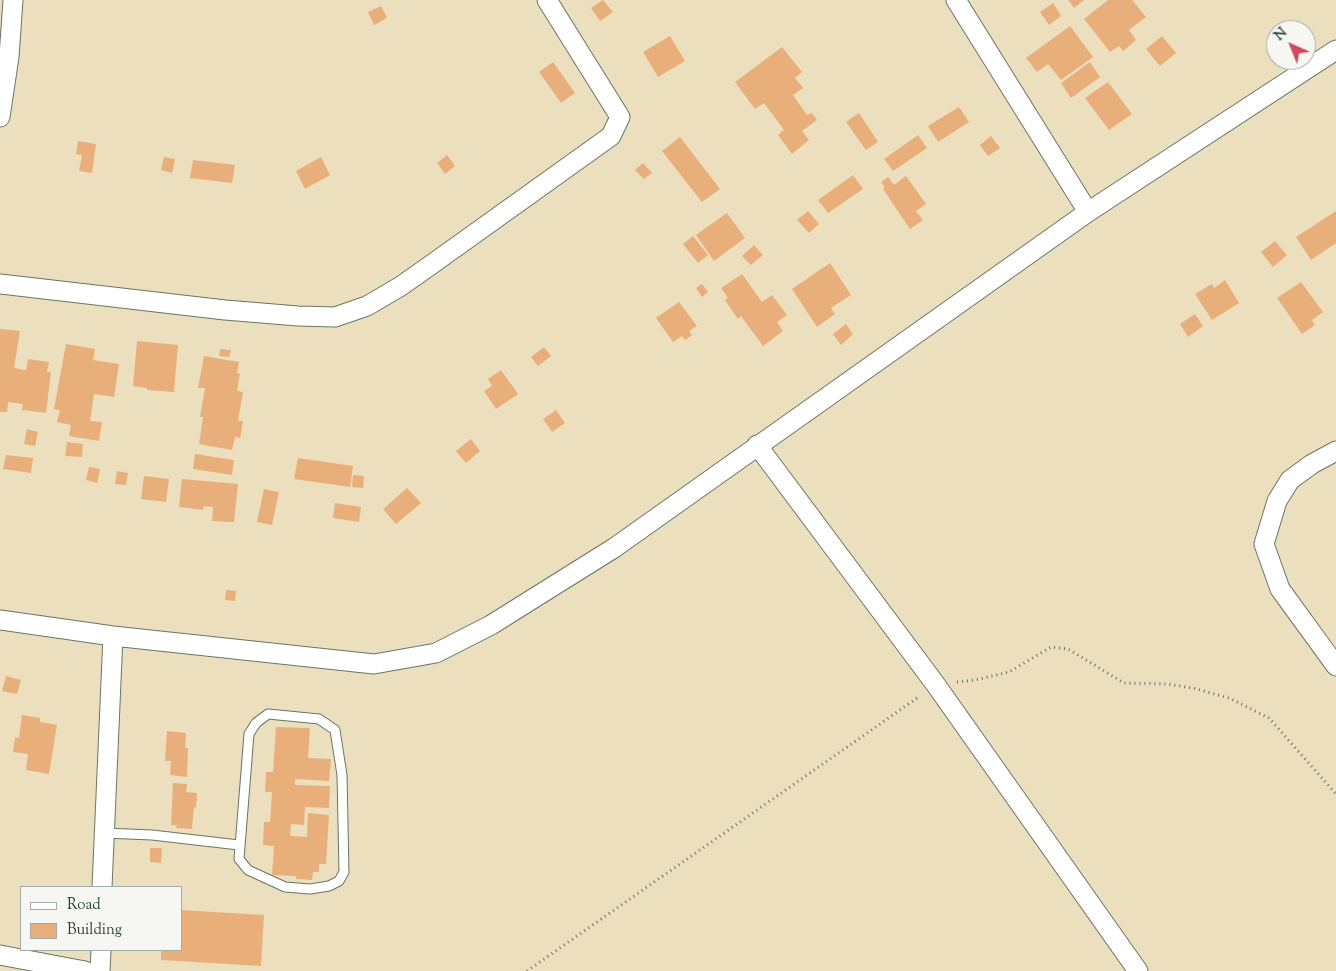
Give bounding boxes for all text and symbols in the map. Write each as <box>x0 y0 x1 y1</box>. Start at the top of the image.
north arrow <box>1266 20 1316 70</box>
text: N <box>1270 24 1292 46</box>
legend <box>20 886 182 951</box>
text: Road <box>67 895 101 916</box>
text: Building <box>67 920 122 941</box>

